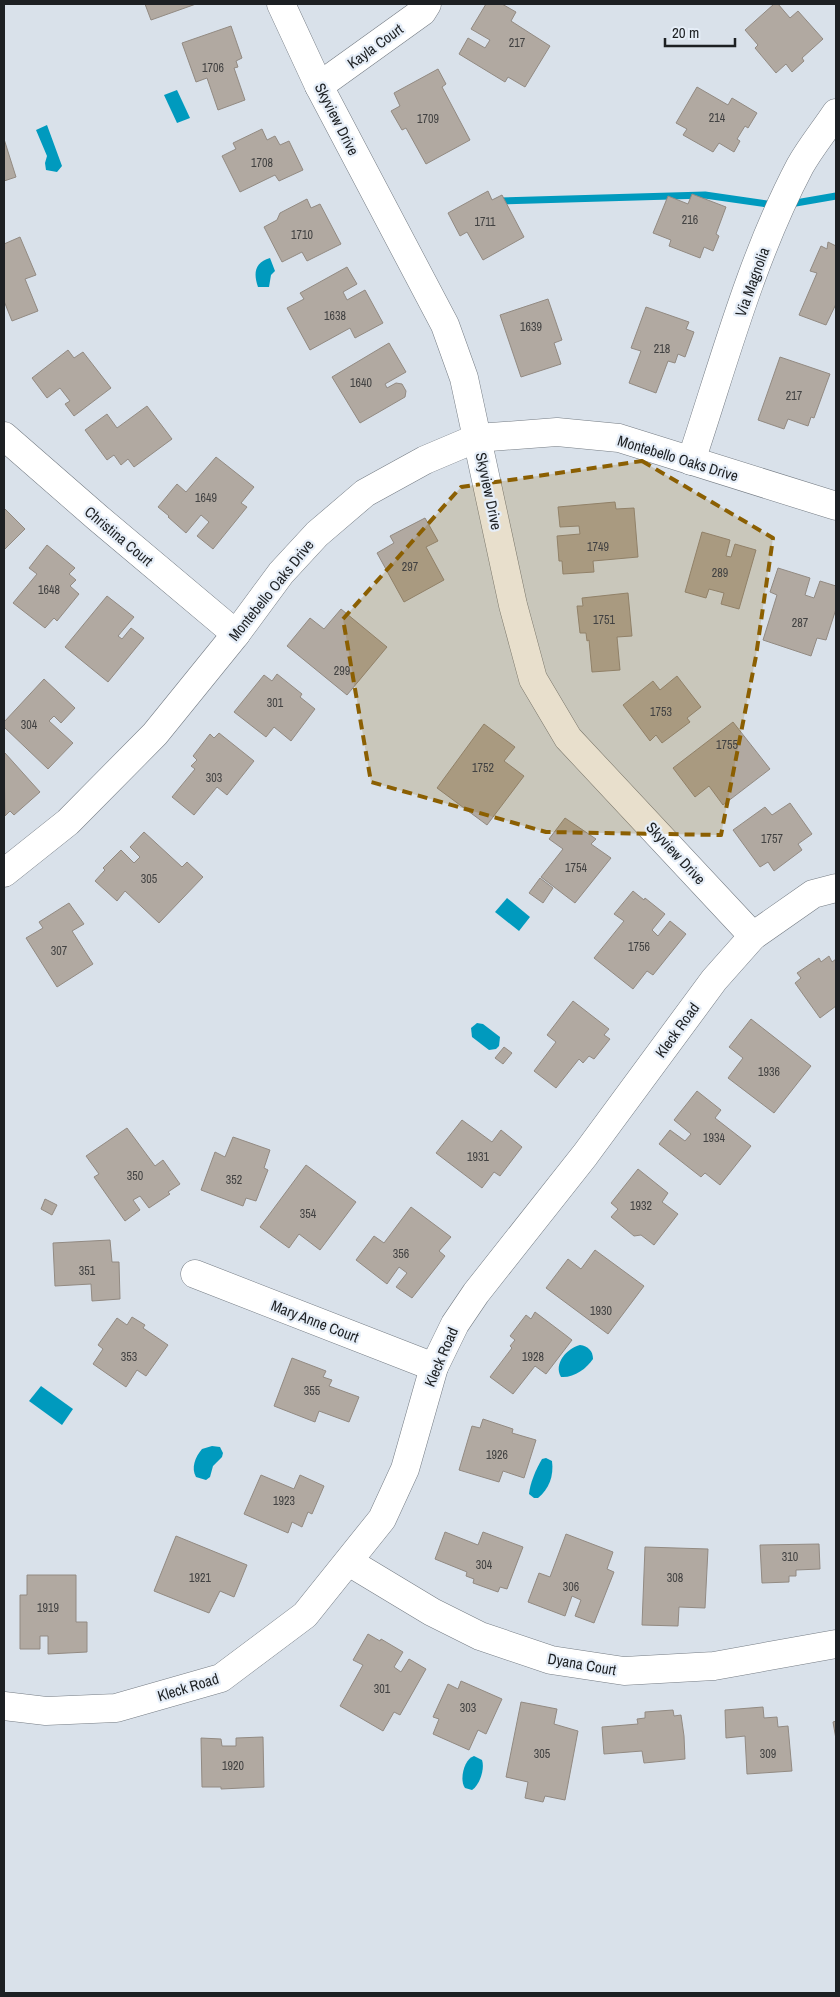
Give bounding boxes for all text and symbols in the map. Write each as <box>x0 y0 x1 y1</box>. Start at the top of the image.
scale bar <box>665 15 735 47</box>
street label: Kayla Court <box>343 18 408 73</box>
text: 20 m <box>672 22 699 43</box>
house number: 217 <box>509 35 526 51</box>
house number: 1706 <box>202 60 224 76</box>
street label: Skyview Drive <box>310 79 364 159</box>
house number: 214 <box>709 110 726 126</box>
house number: 1709 <box>417 111 439 127</box>
house number: 1708 <box>251 155 273 171</box>
house number: 216 <box>682 212 698 228</box>
house number: 1711 <box>474 214 496 230</box>
house number: 1710 <box>291 227 313 243</box>
street label: Via Magnolia <box>730 244 774 320</box>
house number: 1638 <box>324 308 346 324</box>
house number: 1639 <box>520 319 542 335</box>
house number: 218 <box>654 341 670 357</box>
house number: 1640 <box>350 375 372 391</box>
house number: 217 <box>786 388 803 404</box>
street label: Montebello Oaks Drive <box>615 430 741 486</box>
street label: Skyview Drive <box>471 450 507 532</box>
house number: 1649 <box>195 490 217 506</box>
street label: Christina Court <box>80 501 158 571</box>
street label: Montebello Oaks Drive <box>223 535 319 645</box>
house number: 1749 <box>587 539 609 555</box>
house number: 297 <box>402 559 419 575</box>
house number: 289 <box>712 565 728 581</box>
house number: 1648 <box>38 582 60 598</box>
house number: 1751 <box>593 612 615 628</box>
house number: 287 <box>792 615 809 631</box>
house number: 299 <box>334 663 350 679</box>
house number: 301 <box>267 695 284 711</box>
house number: 1753 <box>650 704 672 720</box>
house number: 304 <box>21 717 38 733</box>
house number: 1755 <box>716 737 738 753</box>
house number: 1752 <box>472 760 494 776</box>
house number: 303 <box>206 770 222 786</box>
street label: Skyview Drive <box>642 817 711 889</box>
house number: 1757 <box>761 831 783 847</box>
house number: 1754 <box>565 860 587 876</box>
house number: 305 <box>141 871 158 887</box>
house number: 1756 <box>628 939 650 955</box>
house number: 307 <box>51 943 68 959</box>
street label: Kleck Road <box>650 998 704 1062</box>
house number: 1936 <box>758 1064 780 1080</box>
house number: 1934 <box>703 1130 725 1146</box>
house number: 1931 <box>467 1149 489 1165</box>
house number: 350 <box>127 1168 143 1184</box>
house number: 352 <box>226 1172 242 1188</box>
house number: 1932 <box>630 1198 652 1214</box>
house number: 354 <box>300 1206 317 1222</box>
house number: 356 <box>393 1246 409 1262</box>
house number: 351 <box>79 1263 96 1279</box>
street label: Mary Anne Court <box>268 1295 362 1348</box>
house number: 1930 <box>590 1303 612 1319</box>
street label: Kleck Road <box>419 1324 463 1390</box>
house number: 353 <box>121 1349 137 1365</box>
house number: 1928 <box>522 1349 544 1365</box>
house number: 355 <box>304 1383 321 1399</box>
house number: 1926 <box>486 1447 508 1463</box>
house number: 1923 <box>273 1493 295 1509</box>
house number: 310 <box>782 1549 798 1565</box>
house number: 304 <box>476 1557 493 1573</box>
house number: 1921 <box>189 1570 211 1586</box>
house number: 308 <box>667 1570 683 1586</box>
house number: 306 <box>563 1579 579 1595</box>
house number: 1919 <box>37 1600 59 1616</box>
street label: Dyana Court <box>546 1648 618 1680</box>
street label: Kleck Road <box>155 1668 221 1706</box>
house number: 301 <box>374 1681 391 1697</box>
house number: 303 <box>460 1700 476 1716</box>
house number: 305 <box>534 1746 551 1762</box>
house number: 309 <box>760 1746 776 1762</box>
house number: 1920 <box>222 1758 244 1774</box>

